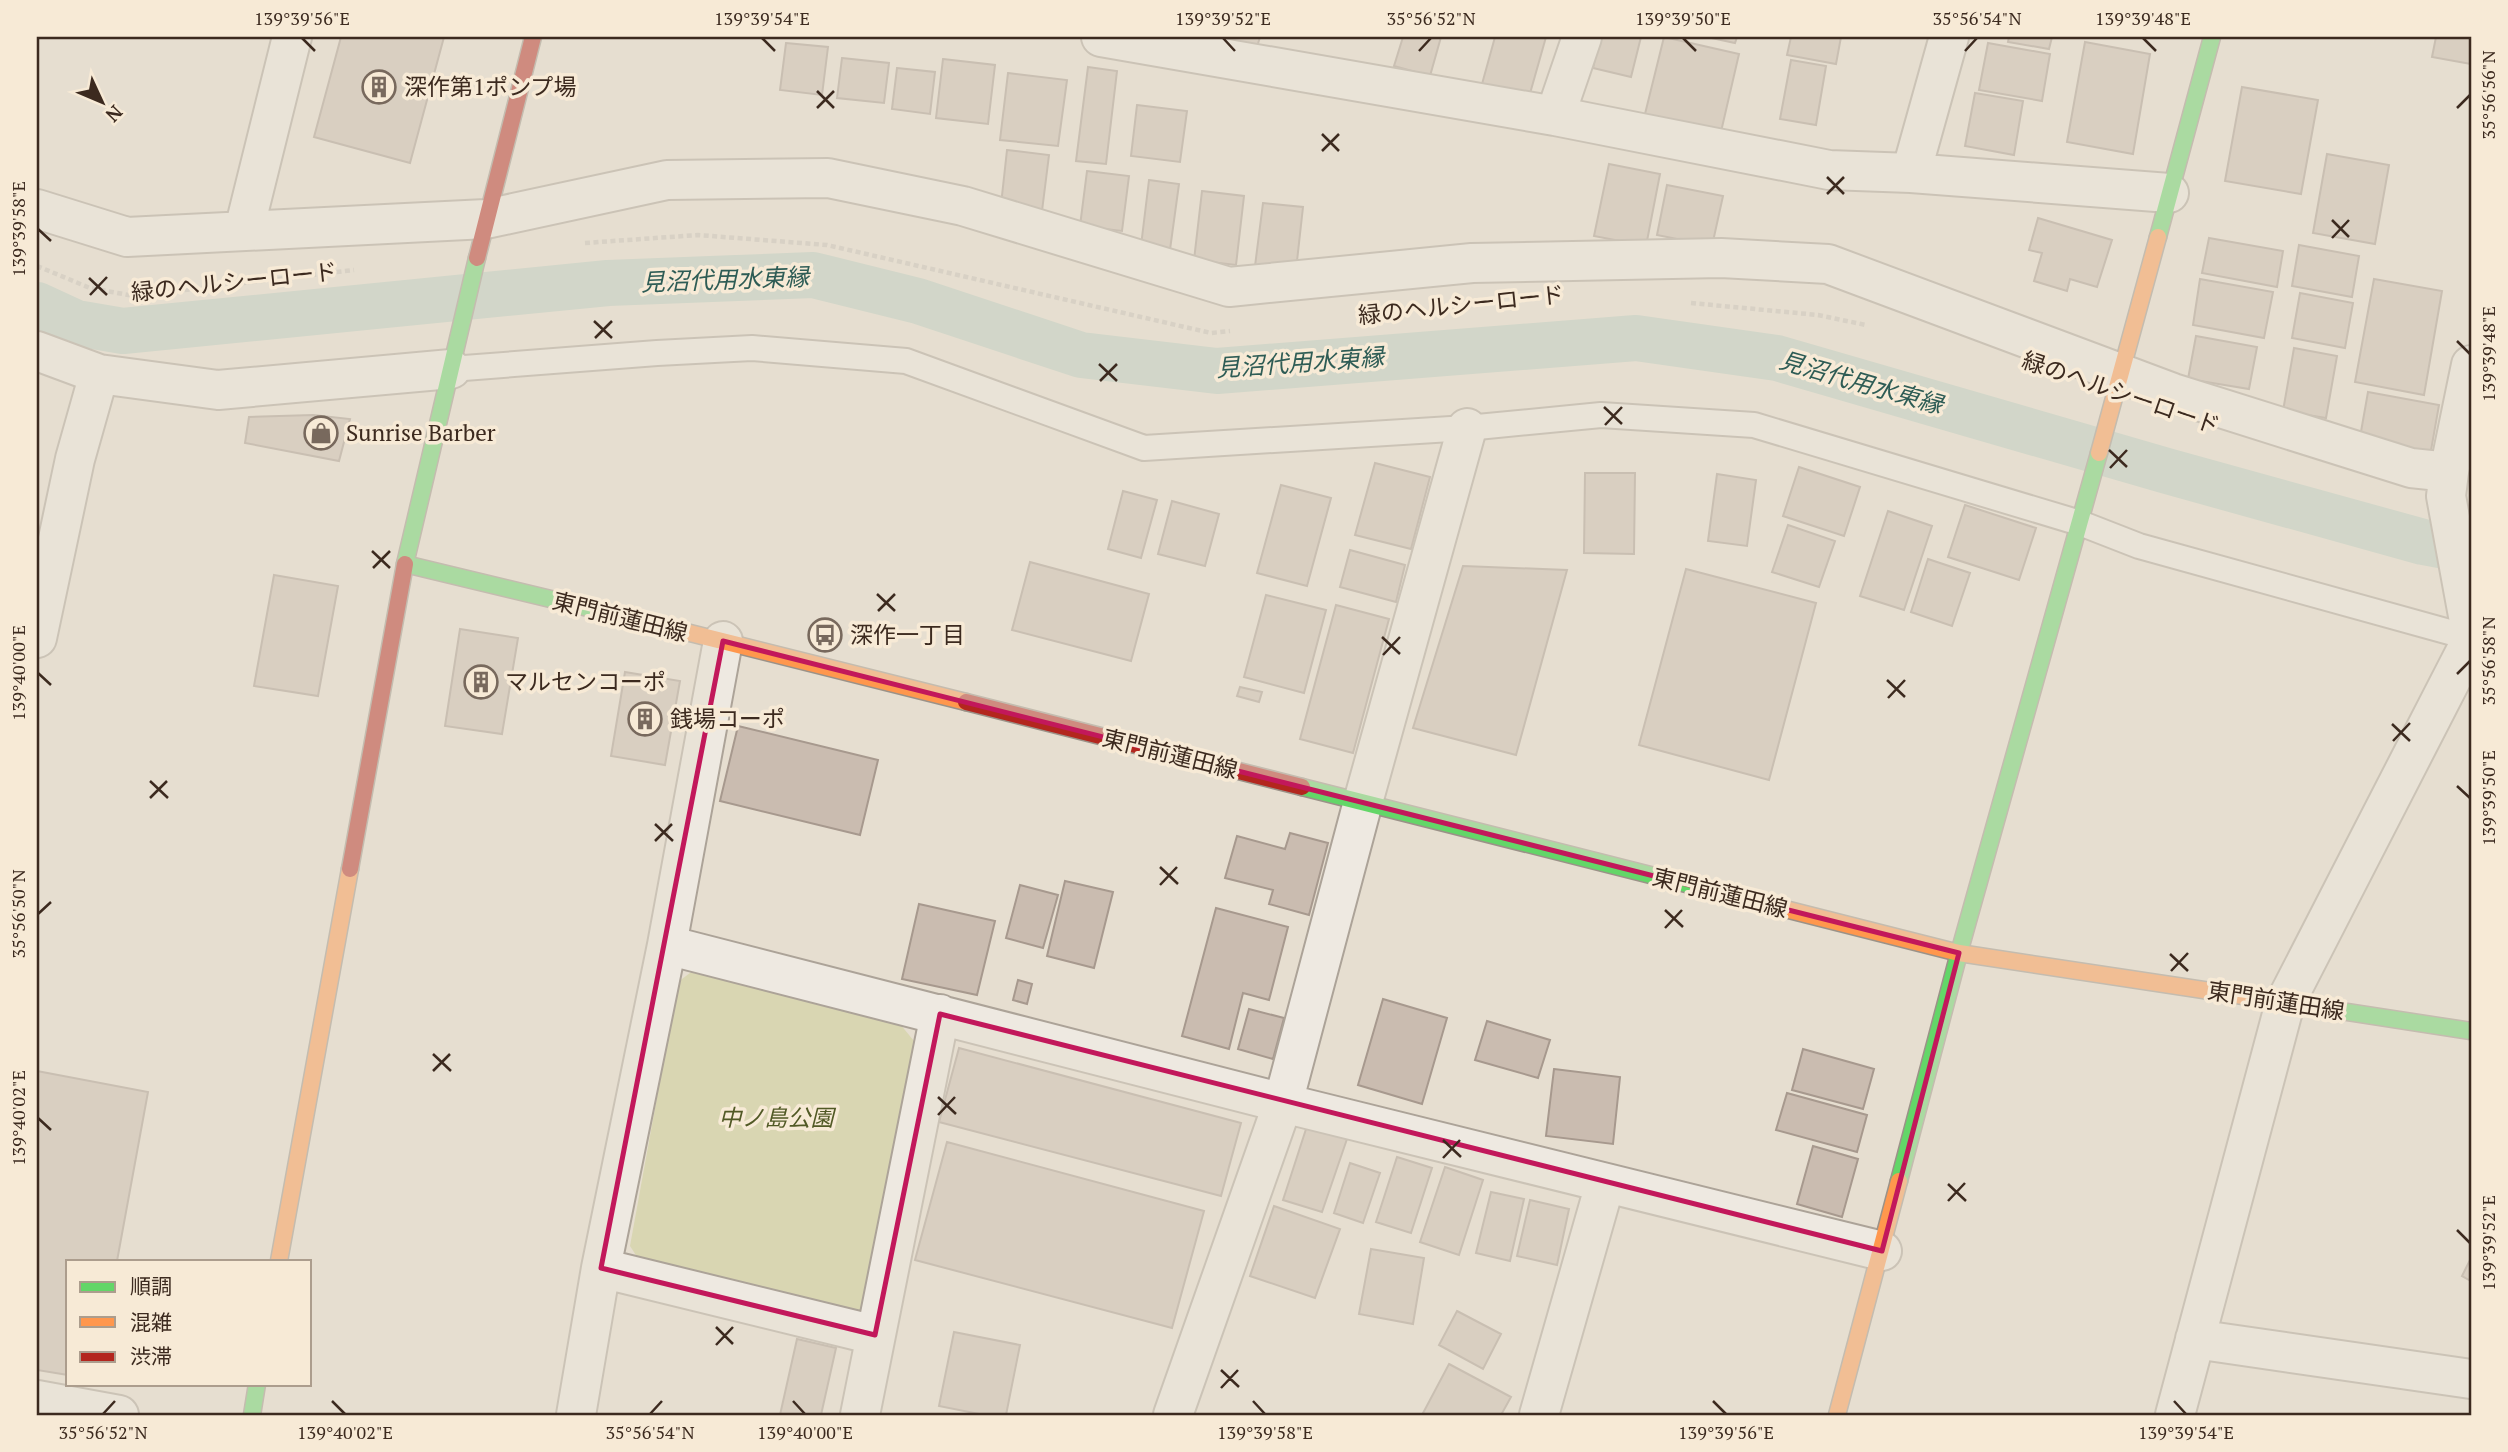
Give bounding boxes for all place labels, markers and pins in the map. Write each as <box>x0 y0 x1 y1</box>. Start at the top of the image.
building icon: 深作第1ポンプ場 <box>360 68 398 106</box>
place label: 深作第1ポンプ場 <box>404 71 577 102</box>
shop icon: Sunrise Barber <box>302 414 340 452</box>
place label: Sunrise Barber <box>346 417 496 448</box>
bus stop icon: 深作一丁目 <box>806 616 844 654</box>
place label: 深作一丁目 <box>850 619 965 650</box>
building icon: マルセンコーポ <box>462 663 500 701</box>
place label: マルセンコーポ <box>505 666 666 697</box>
building icon: 銭場コーポ <box>626 700 664 738</box>
place label: 銭場コーポ <box>670 703 785 734</box>

